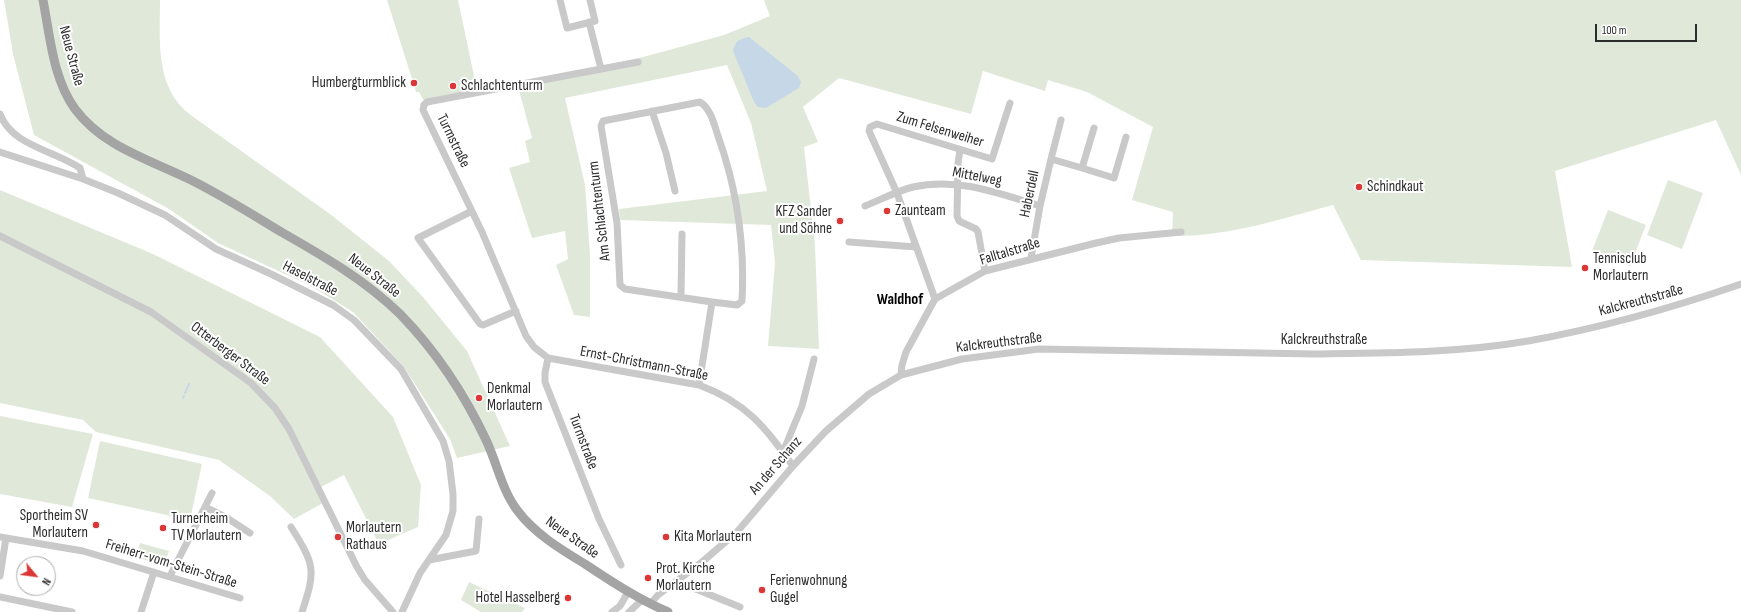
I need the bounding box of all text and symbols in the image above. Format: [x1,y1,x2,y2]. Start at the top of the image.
scale bar [1597,16,1699,42]
text: 100 m [1602,23,1627,38]
street label: Neue Straße [54,24,88,88]
place label: Humbergturmblick [312,74,406,92]
place label: Schlachtenturm [461,77,543,95]
marker: Humbergturmblick [409,78,419,88]
marker: Schlachtenturm [448,81,458,91]
street label: Zum Felsenweiher [894,108,986,152]
street label: Turmstraße [432,111,474,171]
street label: Am Schlachtenturm [585,160,615,262]
street label: Mittelweg [951,163,1003,191]
street label: Haberdell [1016,169,1044,219]
place label: Schindkaut [1367,178,1424,196]
marker: Schindkaut [1354,182,1364,192]
place label: Zaunteam [895,202,946,220]
place label: KFZ Sander und Söhne [776,203,832,238]
marker: Zaunteam [882,206,892,216]
marker: KFZ Sander und Söhne [835,216,845,226]
street label: Falltalstraße [978,234,1042,270]
street label: Neue Straße [344,250,404,302]
place label: Tennisclub Morlautern [1593,250,1648,285]
street label: Haselstraße [279,257,341,301]
marker: Tennisclub Morlautern [1580,263,1590,273]
street label: Kalckreuthstraße [1597,281,1685,321]
district label: Waldhof [877,290,923,310]
street label: Otterberger Straße [187,318,273,390]
street label: Kalckreuthstraße [955,329,1043,357]
street label: Kalckreuthstraße [1281,331,1367,349]
street label: Ernst-Christmann-Straße [579,343,709,385]
place label: Denkmal Morlautern [487,380,542,415]
marker: Denkmal Morlautern [474,393,484,403]
street label: Turmstraße [564,412,602,472]
street label: An der Schanz [746,433,806,499]
place label: Sportheim SV Morlautern [20,507,88,542]
place label: Turnerheim TV Morlautern [171,510,242,545]
street label: Neue Straße [542,513,602,563]
place label: Morlautern Rathaus [346,519,401,554]
marker: Sportheim SV Morlautern [91,520,101,530]
marker: Turnerheim TV Morlautern [158,523,168,533]
place label: Kita Morlautern [674,528,752,546]
marker: Morlautern Rathaus [333,532,343,542]
marker: Kita Morlautern [661,532,671,542]
street label: Freiherr-vom-Stein-Straße [103,535,239,593]
north arrow [16,556,56,596]
place label: Prot. Kirche Morlautern [656,560,715,595]
place label: Ferienwohnung Gugel [770,572,847,607]
marker: Prot. Kirche Morlautern [643,573,653,583]
text: N [39,576,53,587]
marker: Ferienwohnung Gugel [757,585,767,595]
place label: Hotel Hasselberg [476,589,560,607]
marker: Hotel Hasselberg [563,593,573,603]

